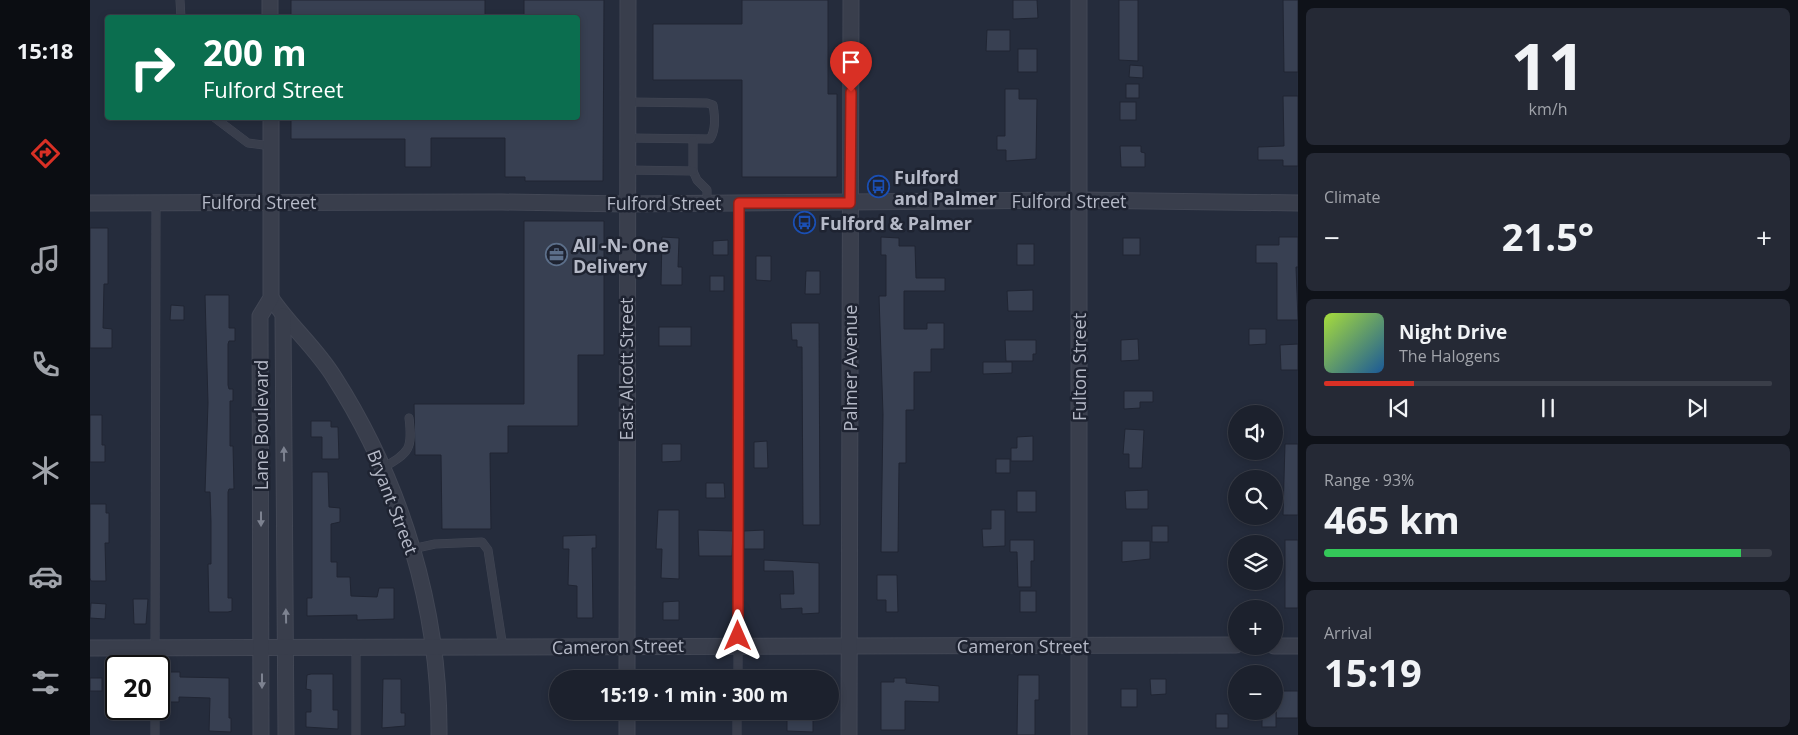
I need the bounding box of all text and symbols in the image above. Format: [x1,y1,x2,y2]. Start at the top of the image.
text: 11 [1511,21,1585,109]
text: 200 m [203,29,307,76]
text: 15:18 [17,35,73,65]
icon: right [120,35,185,100]
pin [830,41,872,92]
icon: arrive [837,48,865,76]
text: Fulford Street [203,74,344,104]
text: km/h [1529,98,1567,120]
icon: directions [28,136,63,171]
place label: Fulford and Palmer [894,165,997,210]
bus stop icon: Fulford and Palmer [866,175,890,199]
text: Climate [1324,186,1381,208]
street label: Fulford Street [1011,189,1127,213]
street label: Fulford Street [201,190,317,214]
street label: Fulford Street [606,191,722,215]
text: 21.5° [1502,210,1594,262]
bus stop icon: Fulford & Palmer [792,211,816,235]
place label: Fulford & Palmer [820,211,972,235]
text: − [1324,218,1340,256]
text: + [1756,218,1772,256]
place label: All -N- One Delivery [573,233,669,278]
icon: music [28,242,63,277]
office icon: All -N- One Delivery [545,243,569,267]
street label: East Alcott Street [614,298,638,440]
street label: Palmer Avenue [838,305,862,431]
street label: Fulton Street [1067,313,1091,421]
text: Night Drive [1399,319,1507,345]
text: The Halogens [1399,345,1500,367]
icon: phone [28,347,63,382]
street label: Lane Boulevard [249,360,273,490]
icon: previous [1385,394,1413,422]
icon: pause [1534,394,1562,422]
icon: next [1683,394,1711,422]
map controls [1228,405,1283,720]
button: sound [1228,405,1283,460]
one-way arrow [280,446,288,462]
street label: Bryant Street [362,446,424,558]
icon: climate [28,453,63,488]
text: Range · 93% [1324,469,1414,491]
button: search [1228,470,1283,525]
text: 465 km [1324,493,1460,545]
one-way arrow [257,511,265,527]
button: layers [1228,535,1283,590]
icon: car [28,559,63,594]
button: + [1228,600,1283,655]
one-way arrow [282,608,290,624]
position arrow [711,609,763,661]
text: Arrival [1324,622,1372,644]
street label: Cameron Street [552,633,684,659]
street label: Cameron Street [957,634,1089,658]
text: 15:19 [1324,646,1422,698]
speed limit sign: 20 [105,655,170,720]
icon: filters [28,665,63,700]
button: − [1228,665,1283,720]
one-way arrow [258,673,266,689]
text: 15:19 · 1 min · 300 m [600,682,788,708]

